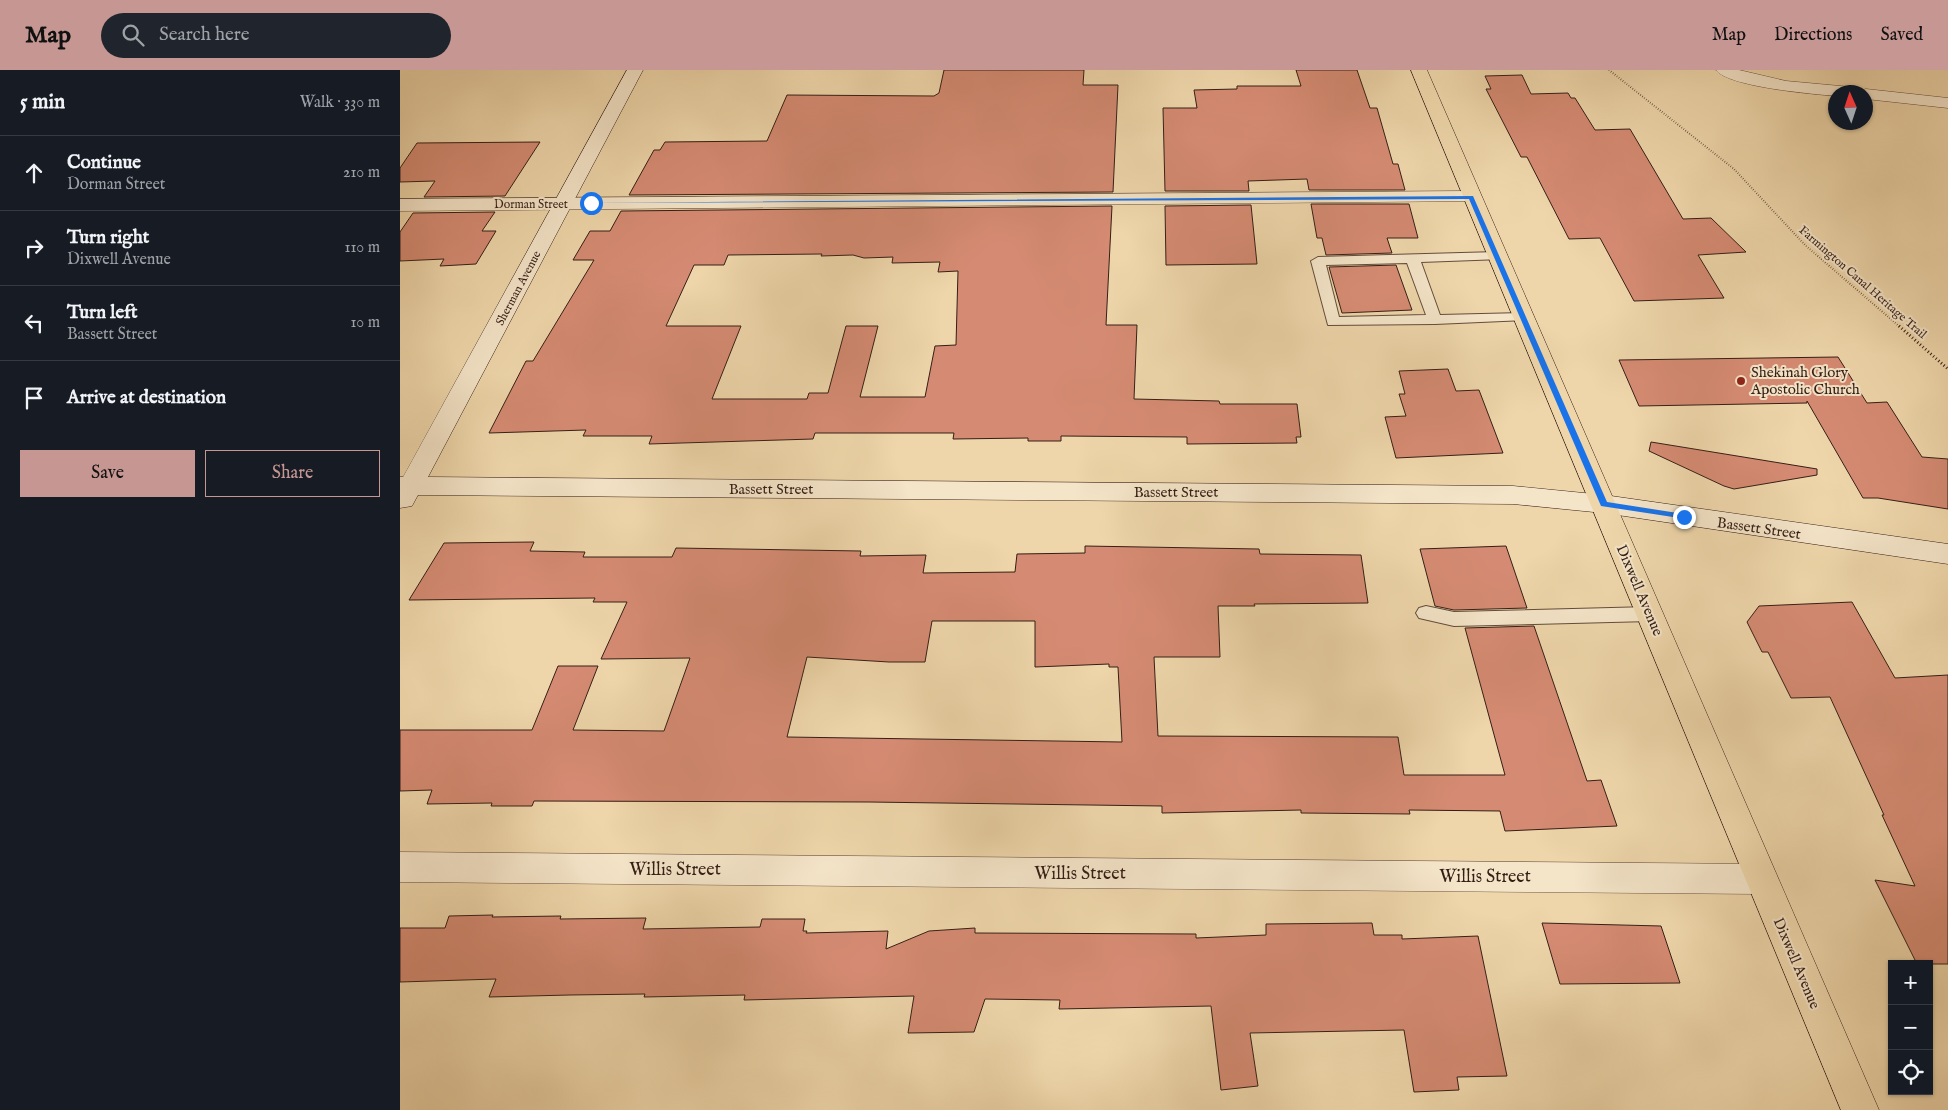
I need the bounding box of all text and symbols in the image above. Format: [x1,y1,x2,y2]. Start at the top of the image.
search box [101,13,451,58]
text: Map [25,20,71,51]
icon: search [119,21,147,49]
text: Search here [159,23,250,47]
text: Map [1712,24,1746,47]
text: Directions [1774,24,1852,47]
text: Saved [1880,24,1923,47]
north arrow [1828,85,1873,130]
text: 5 min [20,89,65,116]
text: Walk · 330 m [300,93,380,113]
text: Continue [67,151,141,175]
icon: ahead [20,159,48,187]
text: 210 m [343,163,380,183]
text: Dorman Street [67,175,165,195]
route start [580,192,603,215]
street label: Dorman Street [494,197,568,212]
street label: Farmington Canal Heritage Trail [1796,223,1930,342]
text: Turn right [67,226,149,250]
icon: right [20,234,48,262]
text: 110 m [344,238,380,258]
street label: Sherman Avenue [492,248,545,328]
text: Dixwell Avenue [67,250,171,270]
text: Turn left [67,301,138,325]
icon: left [20,309,48,337]
text: 10 m [350,313,380,333]
text: Bassett Street [67,325,157,345]
place label: Shekinah Glory Apostolic Church [1750,363,1860,399]
marker: Shekinah Glory Apostolic Church [1735,375,1747,387]
icon: arrive [20,384,48,412]
text: Arrive at destination [67,386,226,410]
button: Save [20,450,195,497]
button: Share [205,450,380,497]
street label: Bassett Street [729,480,813,499]
street label: Bassett Street [1134,483,1218,502]
route end [1673,506,1696,529]
street label: Bassett Street [1716,513,1802,544]
street label: Dixwell Avenue [1612,542,1667,639]
street label: Willis Street [629,859,721,882]
street label: Willis Street [1034,863,1126,886]
street label: Willis Street [1439,866,1531,889]
street label: Dixwell Avenue [1769,915,1824,1012]
map controls [1888,960,1933,1095]
button: + [1888,960,1933,1005]
button: − [1888,1005,1933,1050]
button: locate [1888,1050,1933,1095]

